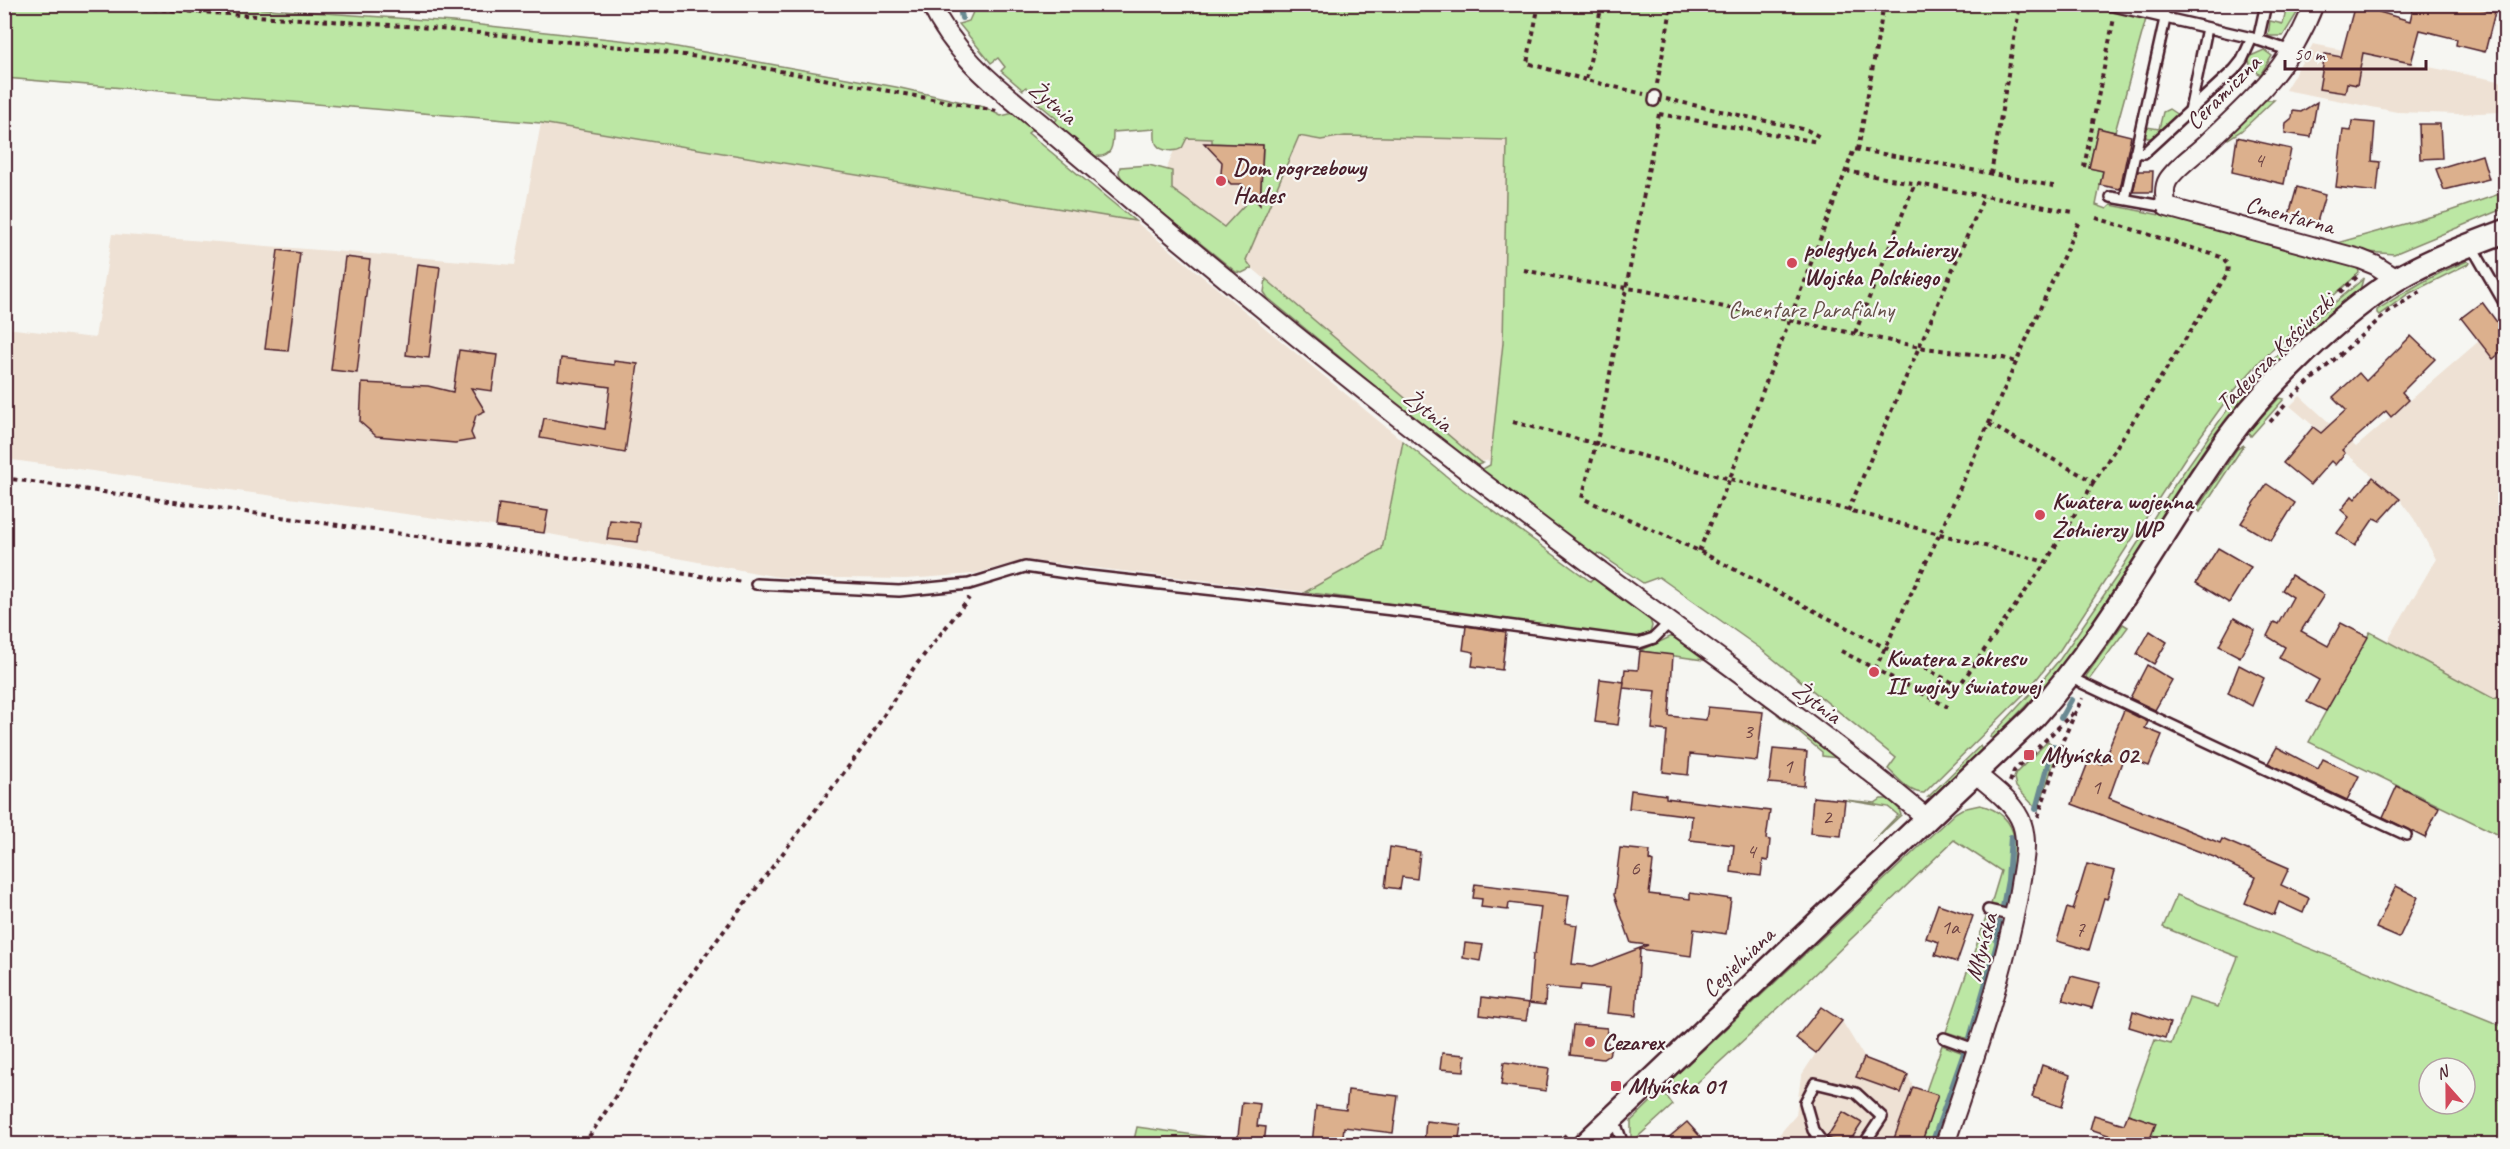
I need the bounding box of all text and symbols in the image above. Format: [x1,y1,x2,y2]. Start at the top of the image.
scale bar [2285,33,2426,71]
text: 50 m [2294,43,2327,65]
street label: Ceramiczna [2179,47,2268,136]
street label: Żytnia [1023,73,1084,132]
house number: 4 [2254,147,2266,173]
place label: Dom pogrzebowy Hades [1233,152,1368,210]
marker: Dom pogrzebowy Hades [1214,174,1228,188]
street label: Cmentarna [2243,189,2340,242]
place label: poległych Żołnierzy Wojska Polskiego [1804,234,1959,292]
marker: poległych Żołnierzy Wojska Polskiego [1785,256,1799,270]
street label: Tadeusza Kościuszki [2209,284,2343,418]
park label: Cmentarz Parafialny [1728,294,1896,324]
street label: Żytnia [1398,382,1459,439]
place label: Kwatera wojenna Żołnierzy WP [2052,486,2195,544]
marker: Kwatera wojenna Żołnierzy WP [2033,508,2047,522]
place label: Kwatera z okresu II wojny światowej [1886,643,2044,701]
marker: Kwatera z okresu II wojny światowej [1867,665,1881,679]
street label: Żytnia [1787,674,1849,731]
house number: 3 [1743,718,1754,744]
place label: Młyńska 02 [2041,740,2141,770]
marker: Młyńska 02 [2022,748,2036,762]
house number: 1 [1783,753,1794,779]
house number: 1 [2091,774,2102,800]
house number: 2 [1822,804,1833,830]
house number: 4 [1746,838,1758,864]
house number: 6 [1630,855,1640,881]
street label: Młyńska [1958,908,2005,984]
house number: 1a [1941,914,1961,940]
house number: 7 [2075,916,2086,942]
street label: Cegielniana [1695,919,1782,1004]
place label: Cezarex [1602,1027,1667,1057]
marker: Cezarex [1583,1035,1597,1049]
north arrow [2417,1056,2477,1116]
text: N [2434,1061,2453,1084]
place label: Młyńska 01 [1628,1071,1729,1101]
marker: Młyńska 01 [1609,1079,1623,1093]

